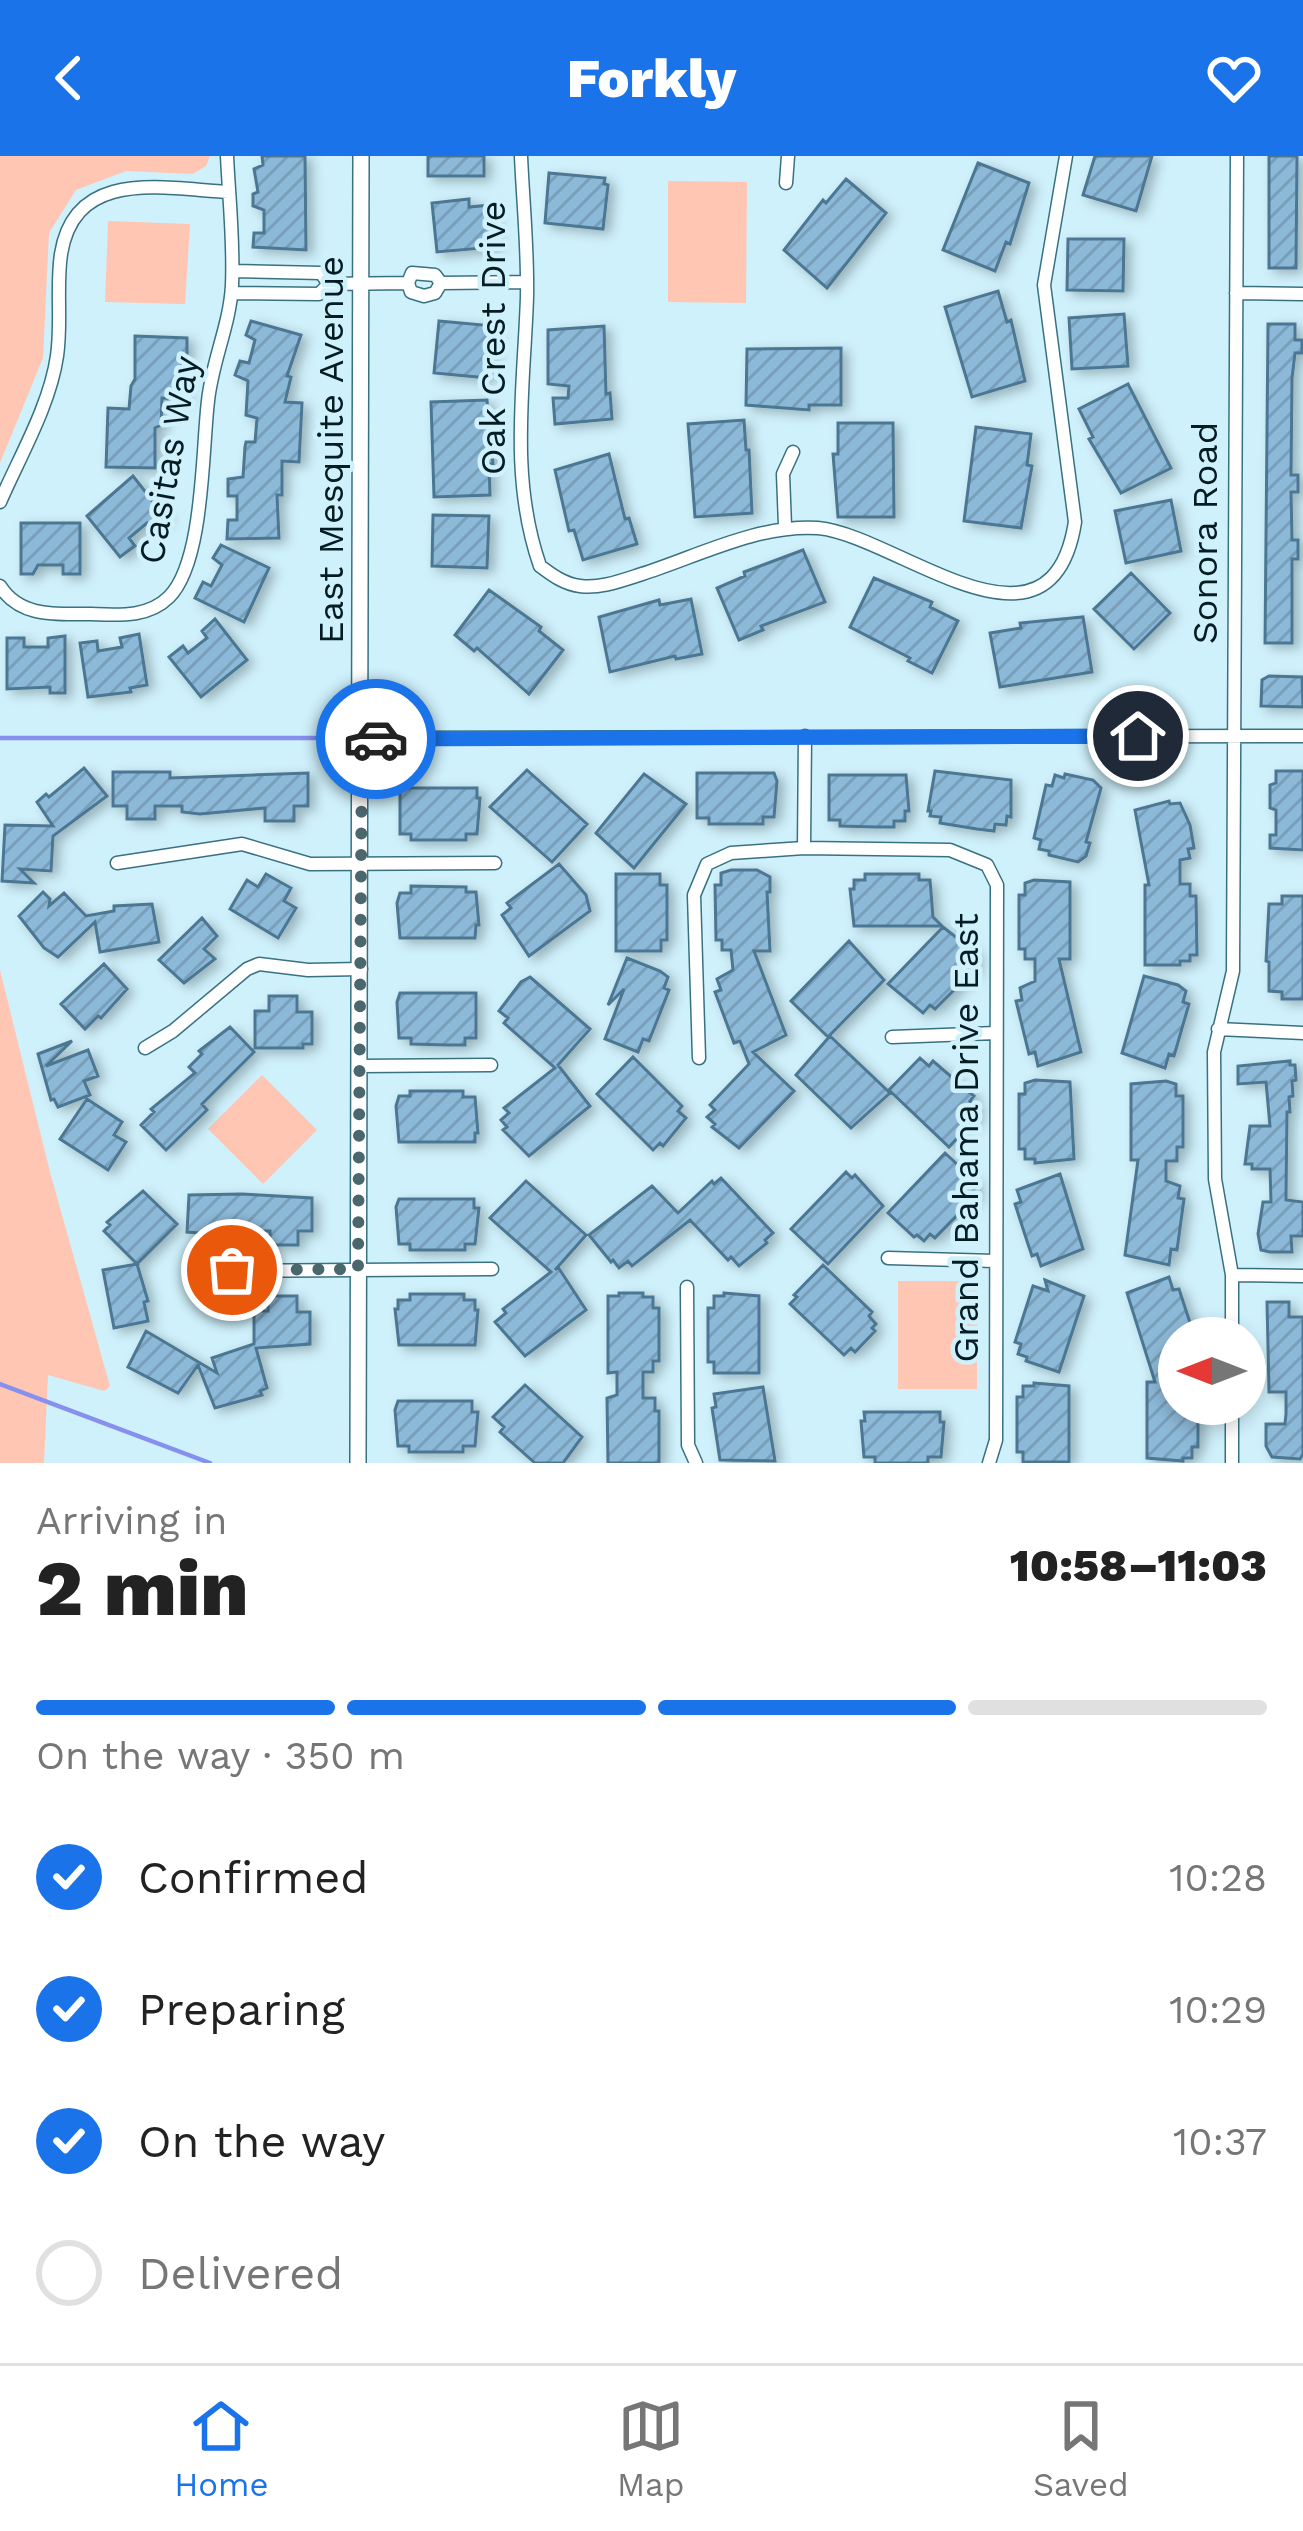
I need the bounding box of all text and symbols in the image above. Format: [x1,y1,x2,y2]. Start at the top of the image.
icon: back [36,45,102,111]
icon: heart [1201,45,1267,111]
text: Forkly [567,47,736,110]
street label: Oak Crest Drive [472,201,514,475]
street label: East Mesquite Avenue [310,256,352,644]
street label: Casitas Way [130,352,208,567]
street label: Sonora Road [1184,422,1226,644]
courier [316,679,436,799]
pin [1087,685,1189,787]
icon: home [1105,703,1171,769]
icon: car [343,706,409,772]
street label: Grand Bahama Drive East [945,913,987,1363]
pin [181,1219,283,1321]
icon: bag [199,1237,265,1303]
north arrow [1158,1317,1266,1425]
map controls [1158,1317,1266,1425]
text: Arriving in [36,1498,227,1543]
text: 10:58–11:03 [1010,1539,1267,1592]
text: 2 min [36,1542,249,1634]
text: On the way · 350 m [36,1733,405,1778]
icon: check [36,1844,102,1910]
text: Confirmed [138,1851,369,1904]
text: 10:28 [1169,1855,1267,1900]
icon: check [36,1976,102,2042]
text: Preparing [138,1983,345,2036]
text: 10:29 [1169,1987,1267,2032]
icon: check [36,2108,102,2174]
text: On the way [138,2115,385,2168]
text: 10:37 [1173,2119,1267,2164]
text: Delivered [138,2247,343,2300]
tab: Home [174,2393,269,2504]
tab: Map [617,2393,684,2504]
tab: Saved [1033,2393,1129,2504]

